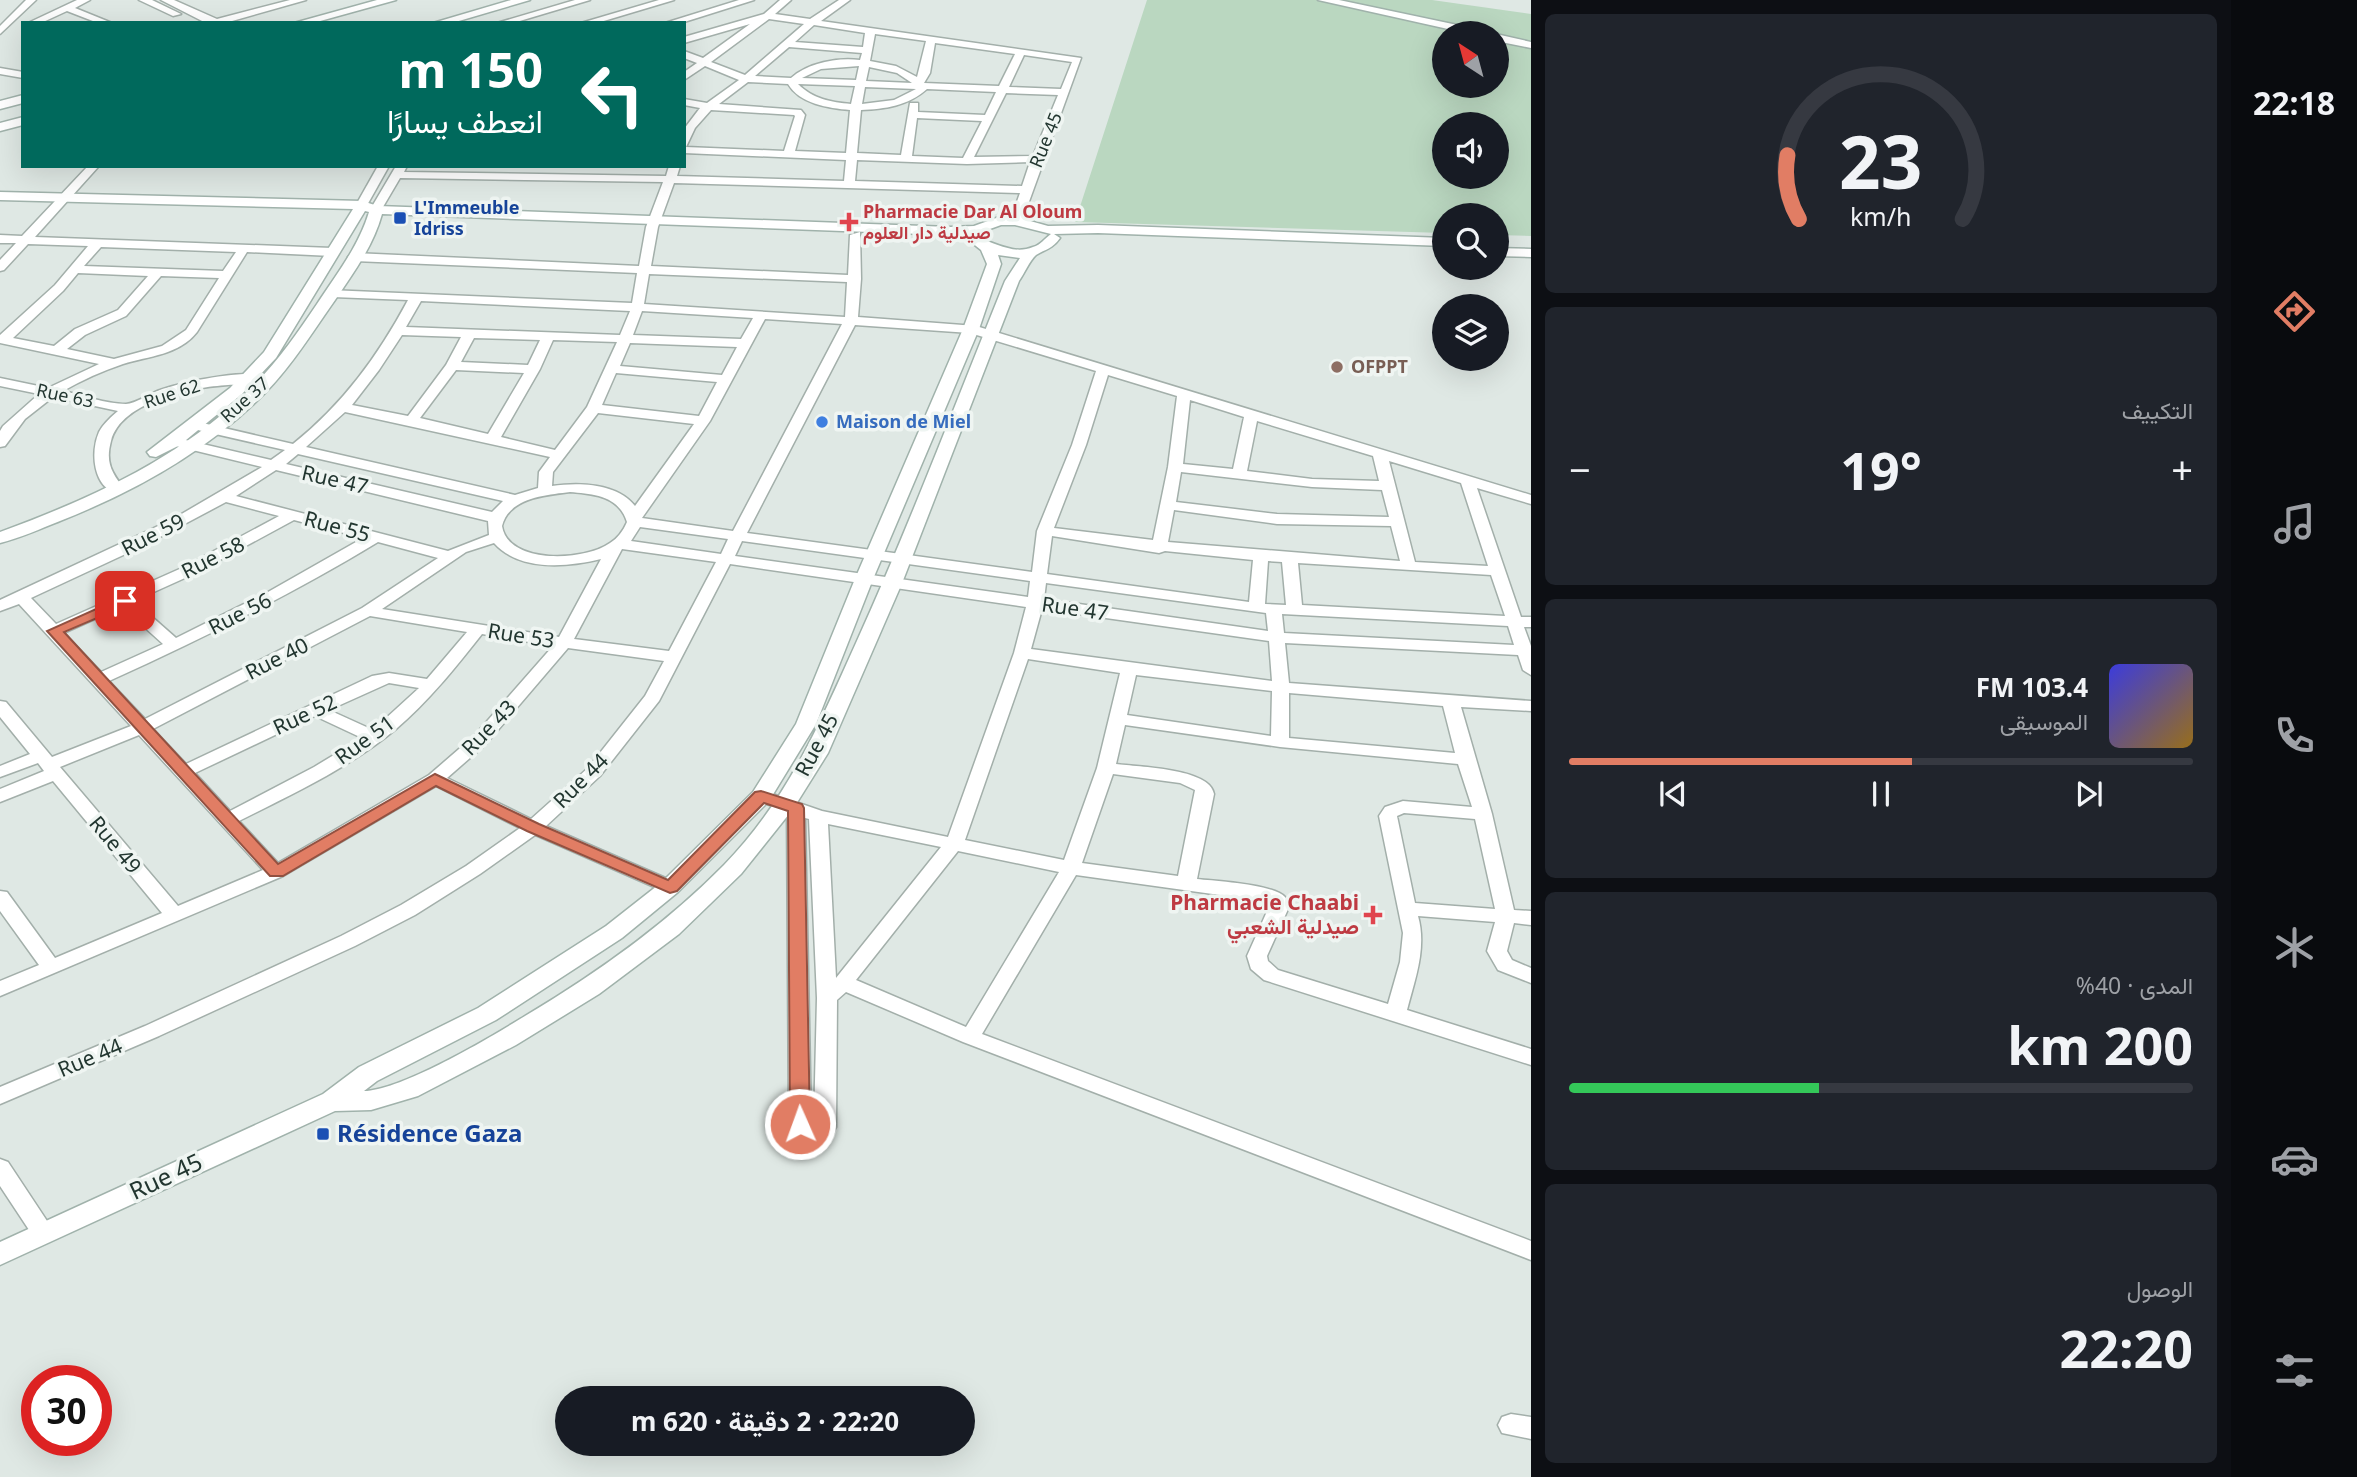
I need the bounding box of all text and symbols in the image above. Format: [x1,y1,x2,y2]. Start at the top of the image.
north arrow [1432,21,1508,98]
map controls [1432,21,1509,371]
text: 150 m [398,36,543,102]
icon: left [567,49,658,140]
text: 22:18 [2253,81,2335,124]
text: انعطف يسارًا [387,99,543,142]
street label: Rue 45 [1023,108,1067,171]
button: sound [1432,112,1509,189]
text: 23 [1839,112,1923,211]
place label: L'Immeuble Idriss [414,195,519,240]
place label: Pharmacie Dar Al Oloum صيدلية دار العلوم [863,199,1082,245]
text: km/h [1850,199,1912,233]
button: search [1432,203,1509,280]
marker: L'Immeuble Idriss [392,210,408,226]
marker: Pharmacie Dar Al Oloum صيدلية دار العلوم [841,214,857,230]
icon: directions [2270,287,2319,336]
button: layers [1432,294,1509,371]
place label: OFPPT [1351,354,1408,378]
marker: OFPPT [1329,359,1345,375]
street label: Rue 37 [215,371,274,427]
street label: Rue 62 [141,373,203,413]
street label: Rue 63 [34,377,96,413]
text: التكييف [2122,394,2193,426]
place label: Maison de Miel [836,409,971,433]
marker: Maison de Miel [814,414,830,430]
text: 19° [1840,434,1922,505]
text: − [1569,443,1591,495]
text: + [2171,443,2193,495]
street label: Rue 47 [299,458,371,500]
icon: music [2270,499,2319,548]
street label: Rue 55 [301,504,373,548]
street label: Rue 59 [116,506,189,562]
street label: Rue 58 [176,529,249,585]
pin [95,571,155,631]
icon: arrive [106,582,144,620]
street label: Rue 56 [203,585,276,641]
street label: Rue 47 [1040,589,1110,627]
street label: Rue 53 [486,616,557,654]
street label: Rue 40 [240,630,313,686]
text: 103.4 FM [1976,669,2088,705]
street label: Rue 52 [268,687,341,741]
street label: Rue 43 [455,693,522,761]
text: الموسيقى [2000,705,2088,737]
street label: Rue 51 [329,708,400,770]
street label: Rue 45 [788,708,844,781]
icon: phone [2270,711,2319,760]
street label: Rue 44 [547,747,614,814]
icon: previous [1654,775,1692,813]
icon: pause [1862,775,1900,813]
icon: next [2070,775,2108,813]
street label: Rue 49 [83,810,148,879]
place label: Pharmacie Chaabi صيدلية الشعبي [1170,888,1359,944]
marker: Pharmacie Chaabi صيدلية الشعبي [1365,907,1381,923]
icon: climate [2270,923,2319,972]
text: المدى · 40% [2076,969,2193,1001]
text: 200 km [2007,1009,2193,1080]
street label: Rue 44 [53,1031,126,1083]
position arrow [763,1087,837,1161]
place label: Résidence Gaza [337,1116,522,1149]
marker: Résidence Gaza [315,1126,331,1142]
icon: car [2270,1135,2319,1184]
street label: Rue 45 [124,1144,207,1207]
text: الوصول [2127,1272,2193,1304]
text: 22:20 [2059,1312,2193,1383]
icon: filters [2270,1346,2319,1395]
speed limit sign: 30 [21,1365,112,1456]
text: 22:20 · 2 دقيقة · 620 m [631,1403,899,1439]

